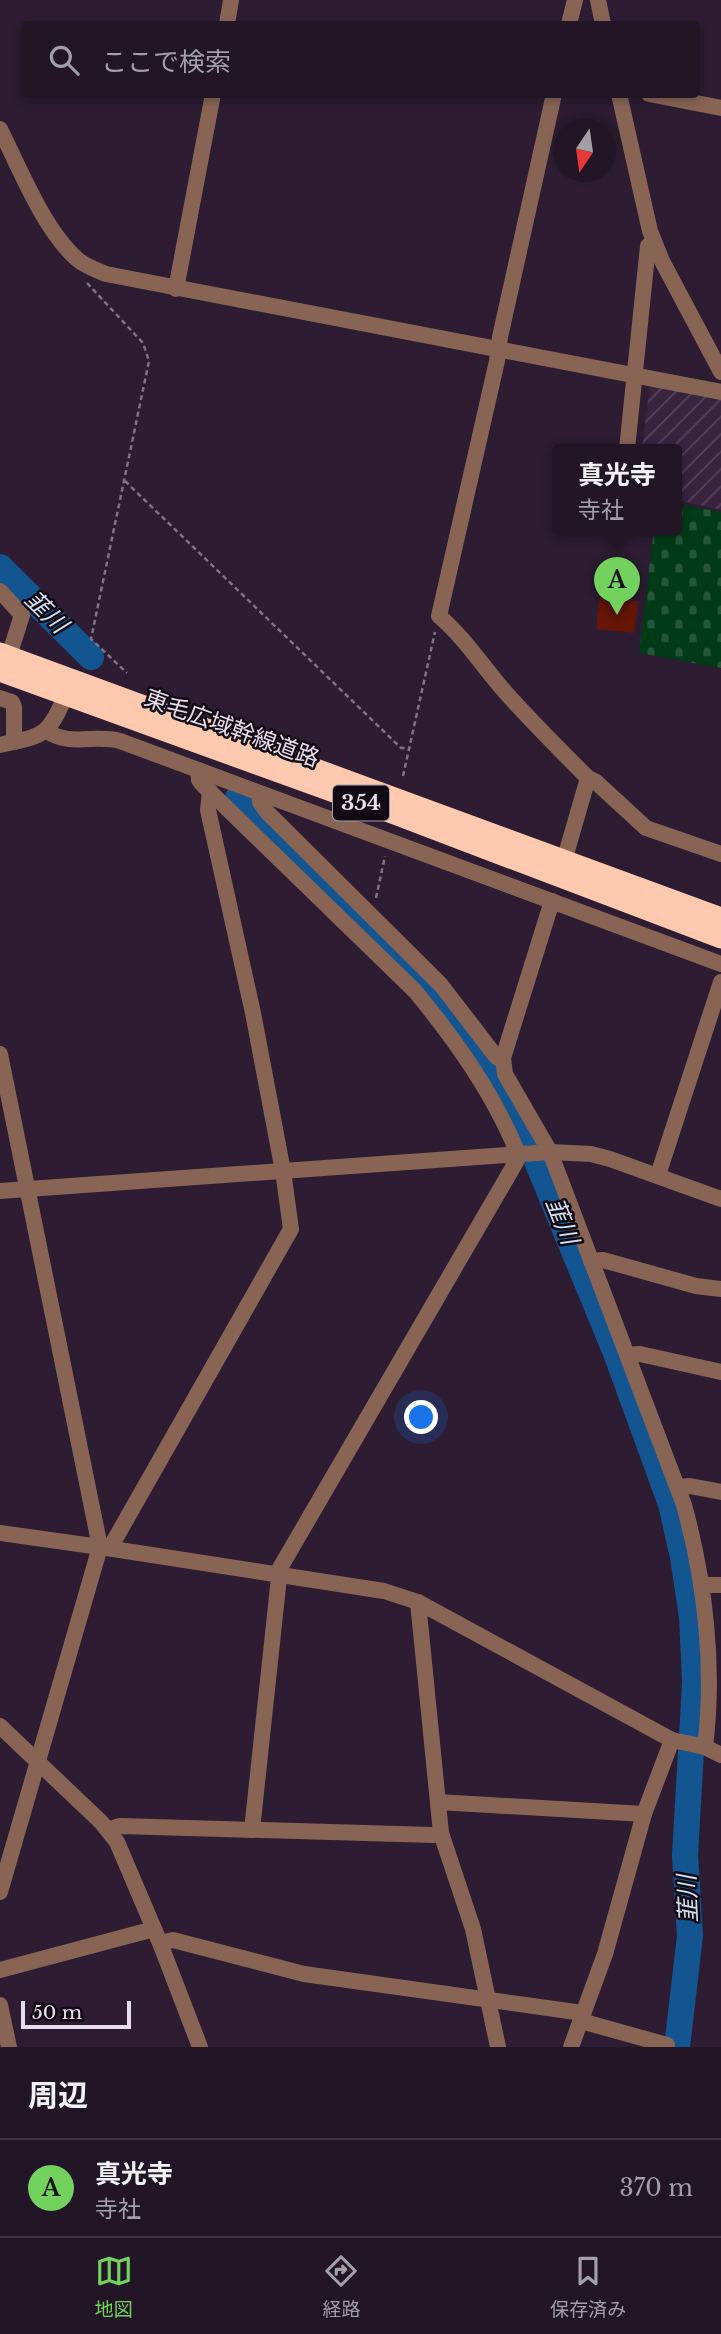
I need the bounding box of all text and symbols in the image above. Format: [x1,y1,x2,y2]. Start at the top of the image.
search box [21,21,700,98]
icon: search [45,41,83,79]
text: ここで検索 [101,46,231,78]
north arrow [553,119,616,182]
popup [552,444,682,535]
text: 真光寺 [578,459,656,491]
text: 寺社 [578,496,624,524]
pin: A [594,557,640,615]
water label: 韮川 [19,585,76,641]
street label: 東毛広域幹線道路 [141,683,323,773]
road number: 354 [333,786,389,820]
water label: 韮川 [540,1193,586,1251]
your location [404,1400,438,1434]
water label: 韮川 [672,1871,703,1924]
scale bar [21,1998,131,2030]
text: 50 m [32,2001,82,2024]
text: 周辺 [28,2077,88,2114]
text: 真光寺 [95,2158,173,2190]
text: A [42,2174,60,2202]
text: 370 m [620,2174,693,2202]
text: 寺社 [95,2195,141,2223]
tab: 地図 [95,2252,133,2321]
tab: 経路 [322,2252,360,2321]
tab: 保存済み [550,2252,626,2321]

